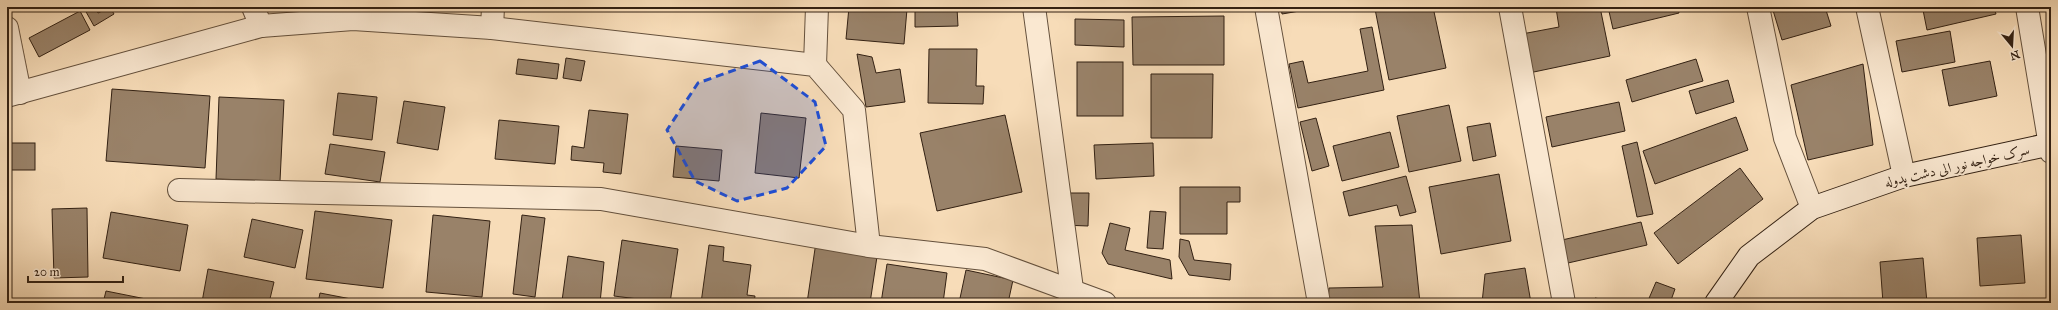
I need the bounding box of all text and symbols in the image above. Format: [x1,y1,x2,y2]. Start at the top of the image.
north arrow [1992,26,2032,66]
text: N [2008,47,2021,63]
street label: سرک خواجه نور الی دشت پدوله [1883,141,2032,192]
scale bar [28,258,123,284]
text: 20 m [34,265,60,279]

